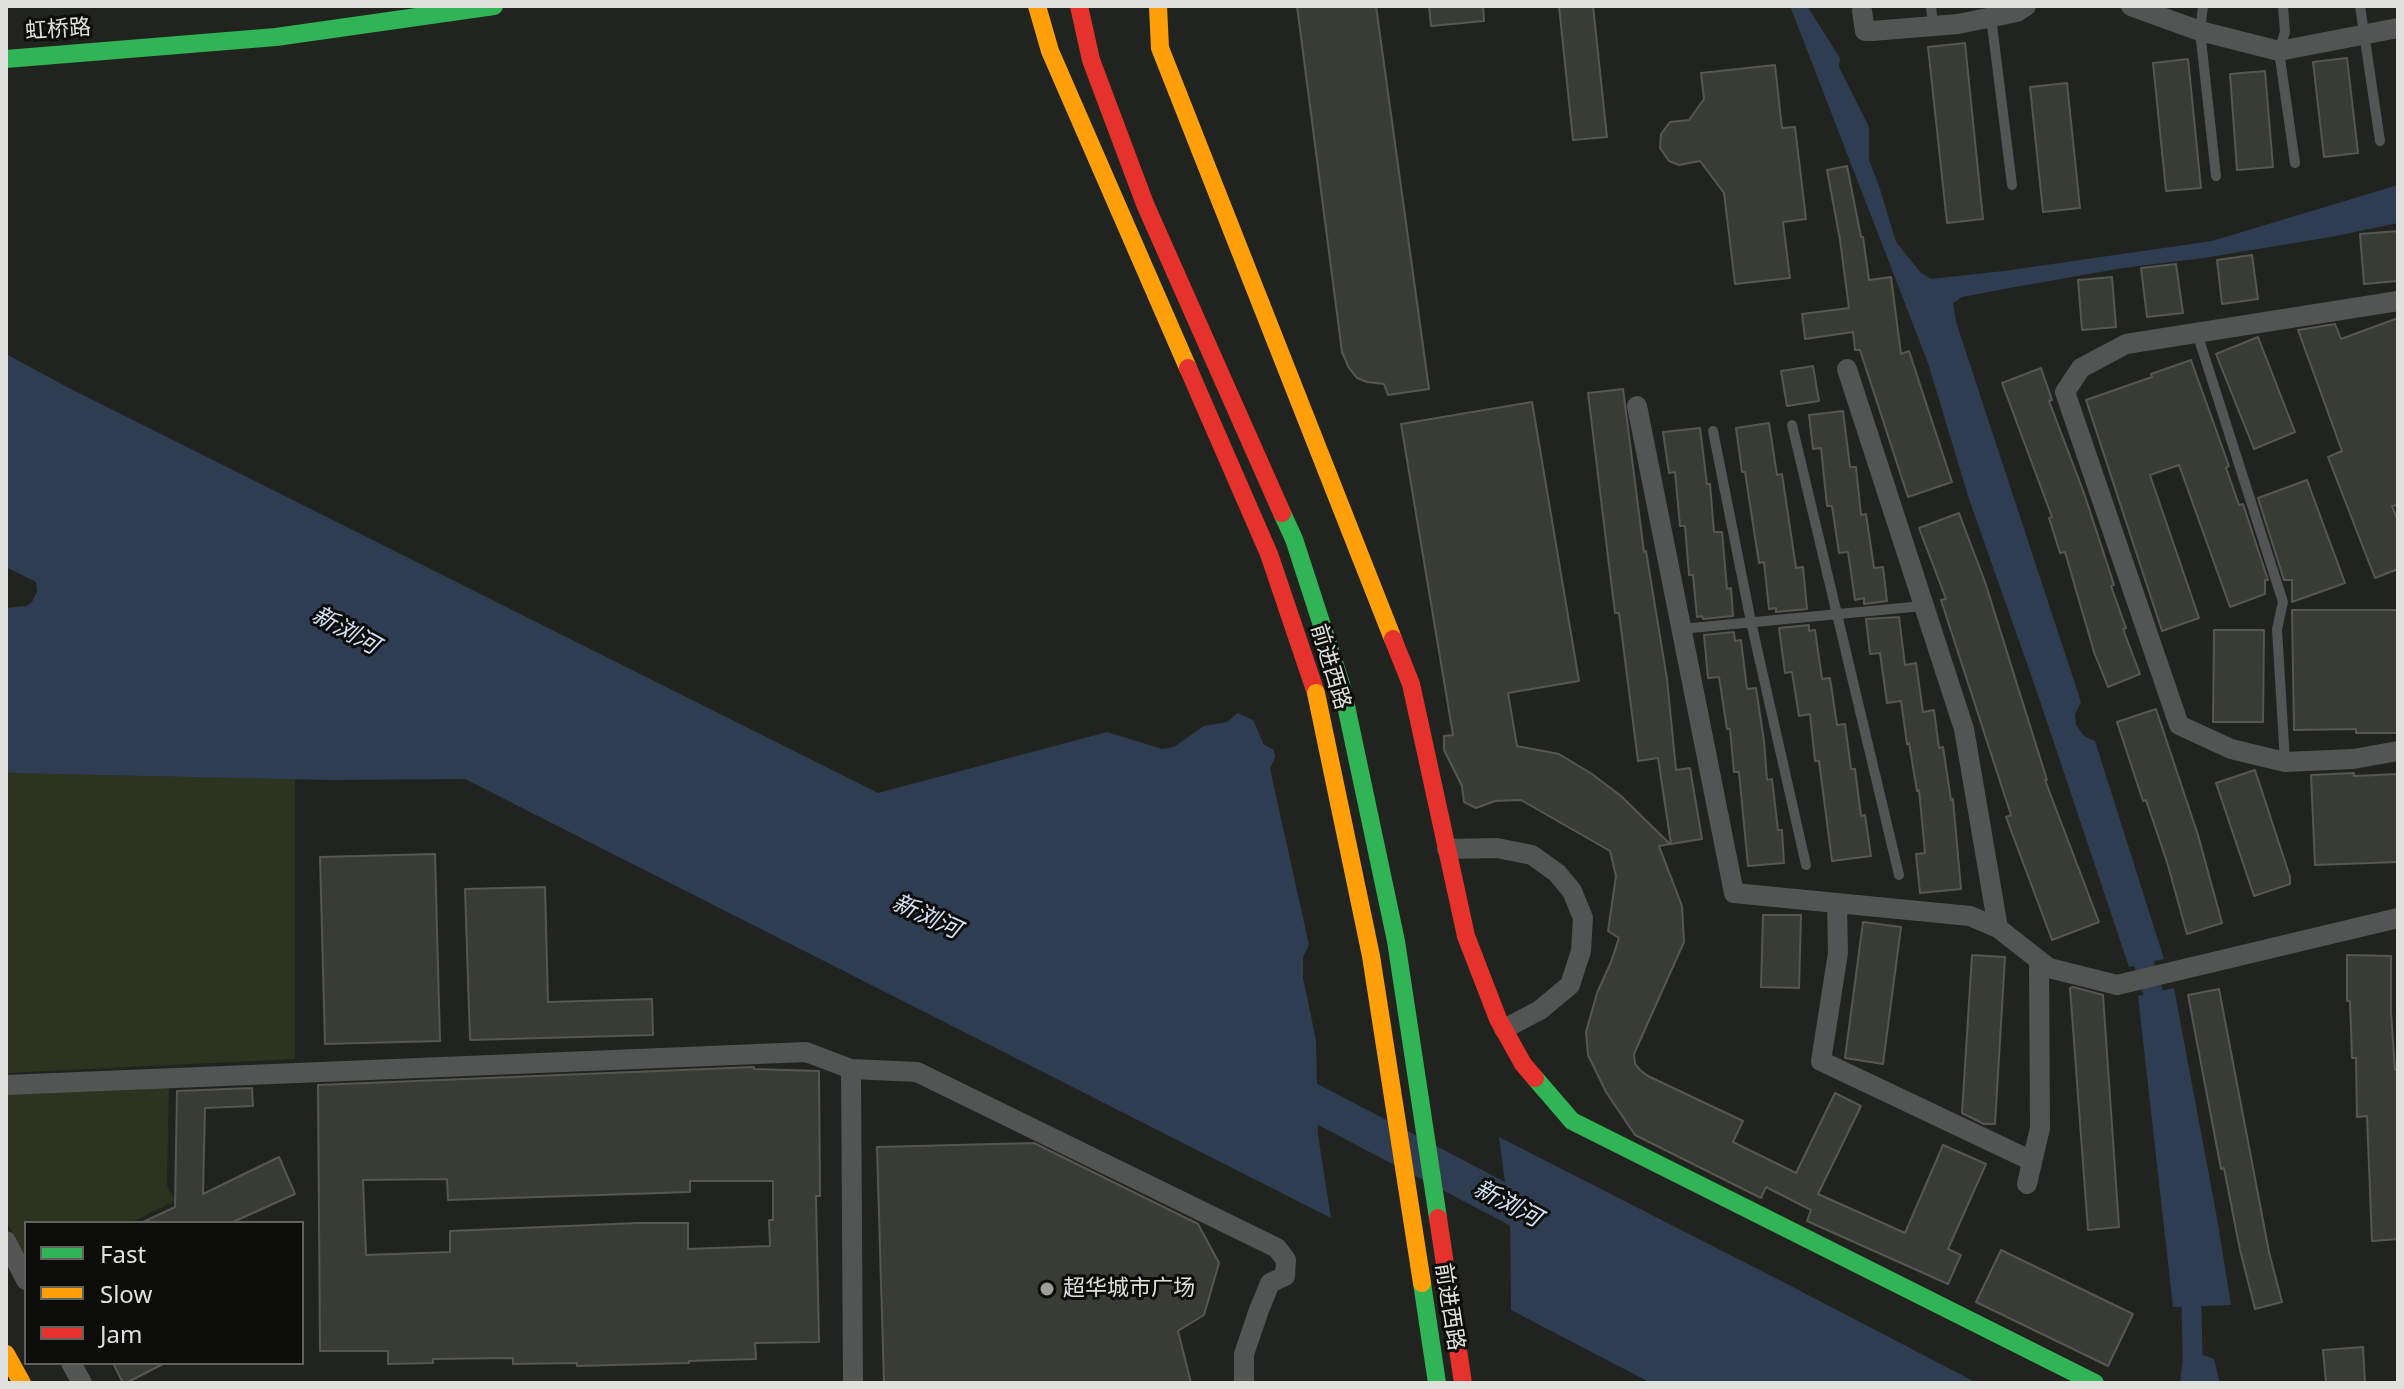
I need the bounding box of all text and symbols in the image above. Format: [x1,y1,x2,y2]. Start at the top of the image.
street label: 虹桥路 [24,15,92,45]
water label: 新浏河 [307,601,383,661]
street label: 前进西路 [1305,621,1355,713]
water label: 新浏河 [887,889,965,945]
water label: 新浏河 [1468,1174,1546,1234]
legend [24,1221,304,1365]
text: Fast [100,1237,146,1270]
street label: 前进西路 [1429,1261,1469,1353]
place label: 超华城市广场 [1063,1276,1195,1302]
text: Slow [100,1277,152,1310]
marker: 超华城市广场 [1038,1280,1056,1298]
text: Jam [100,1317,142,1350]

